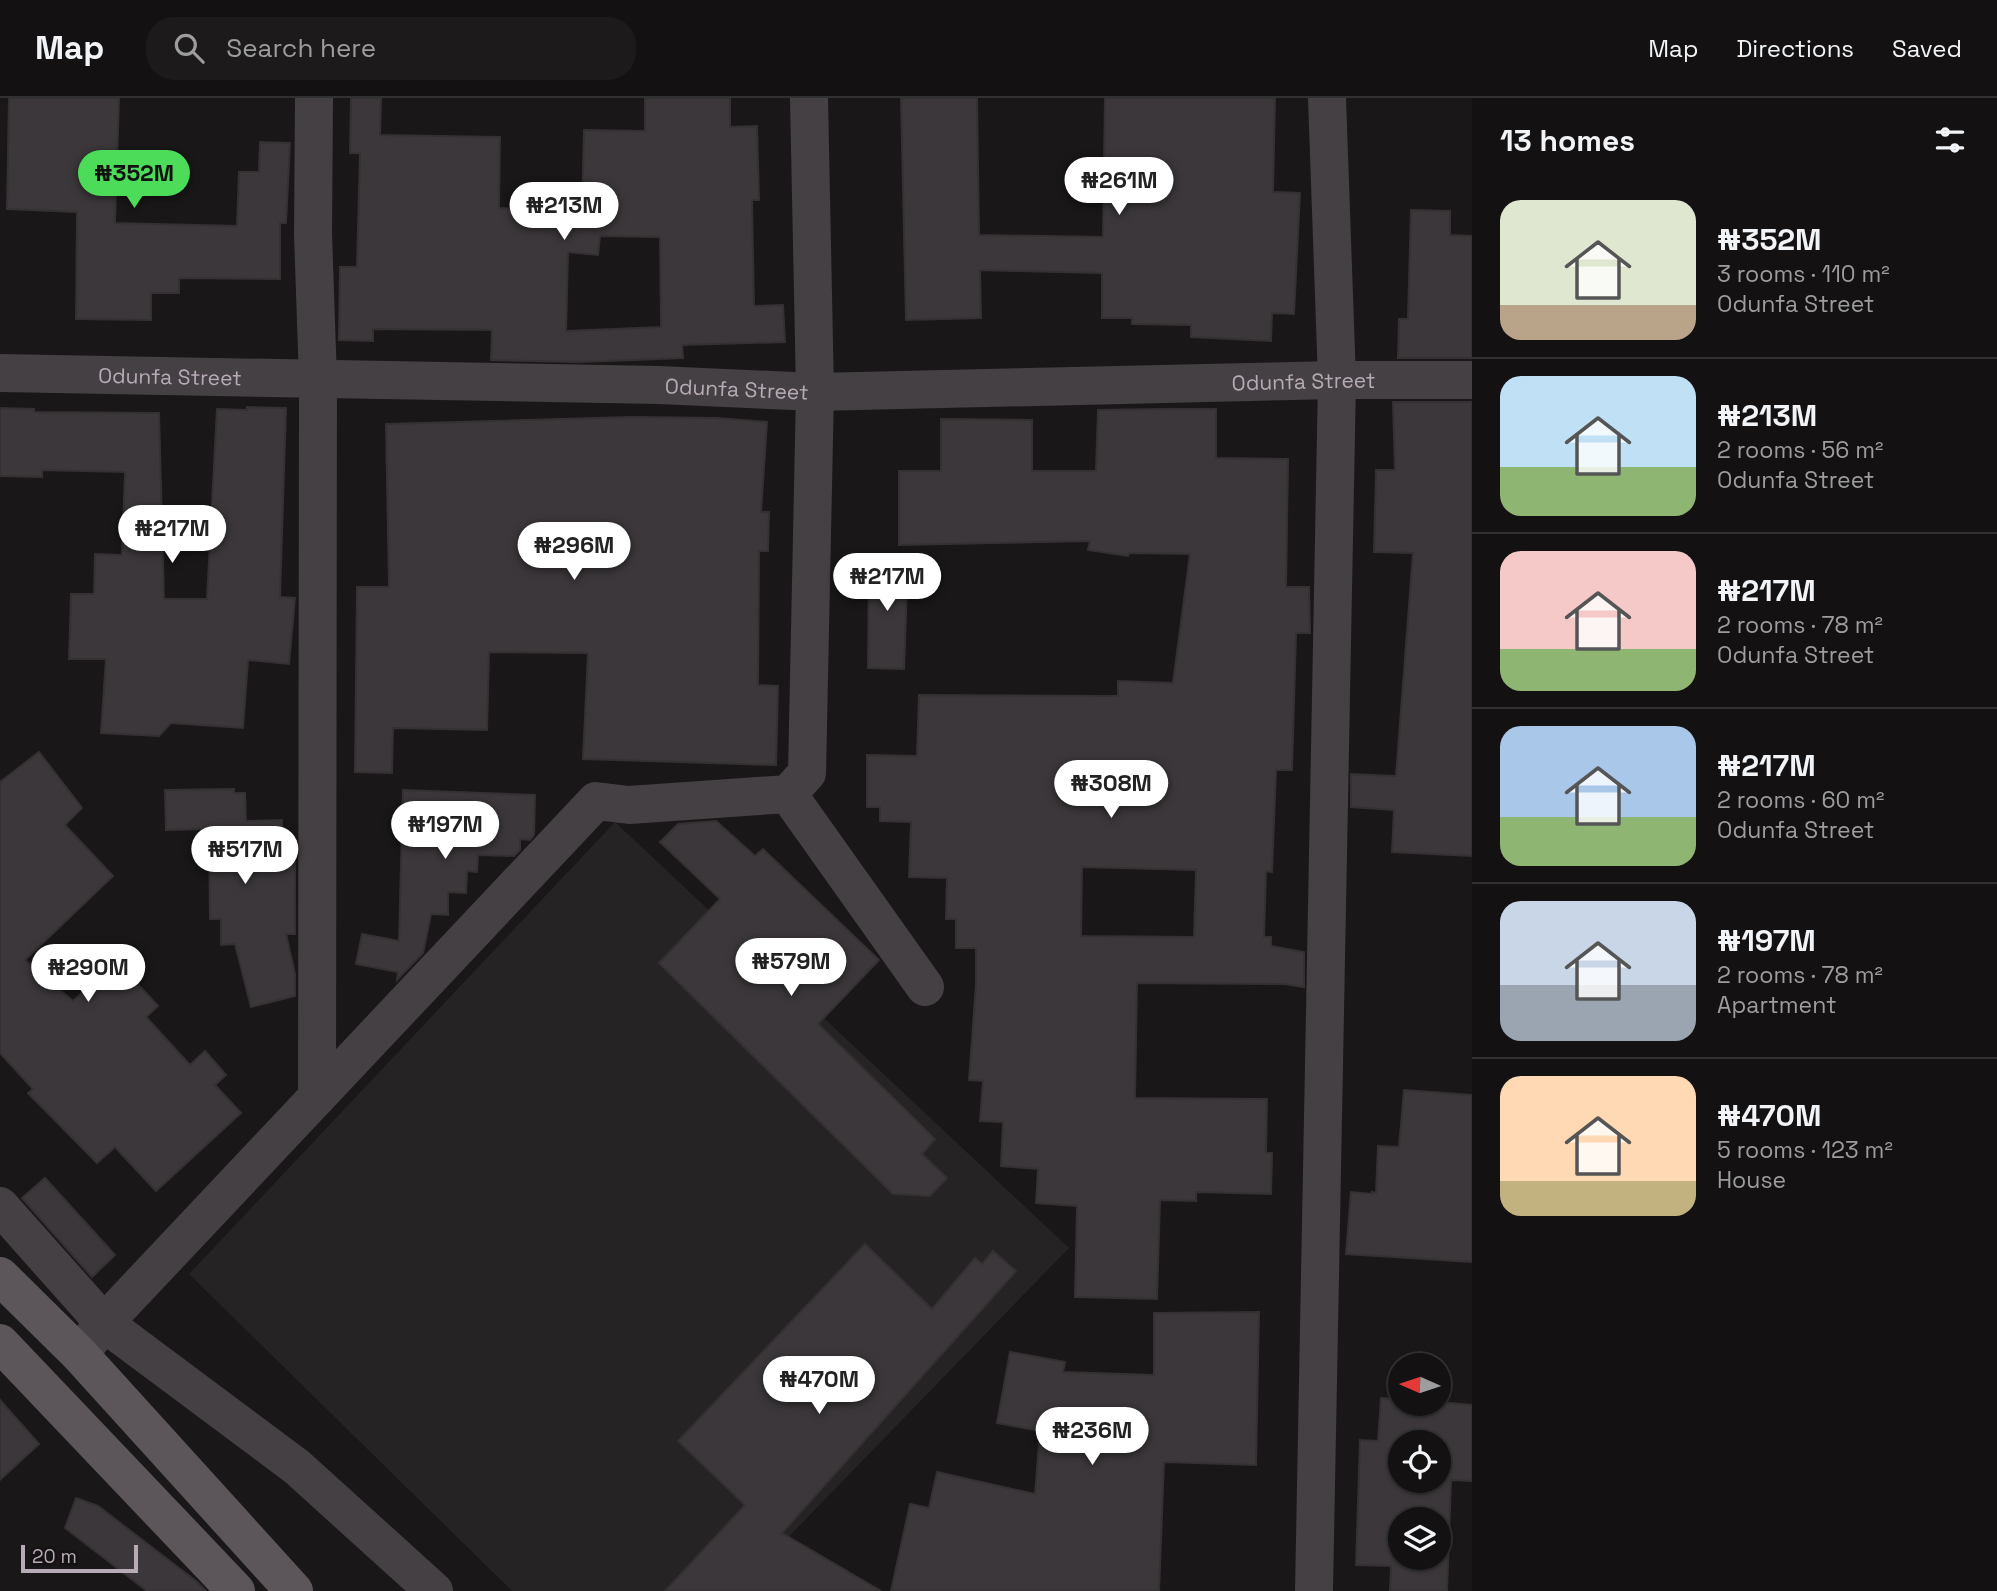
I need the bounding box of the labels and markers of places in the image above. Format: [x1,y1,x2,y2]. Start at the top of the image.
pin: ₦352M [85,150,183,210]
pin: ₦261M [1070,158,1168,217]
pin: ₦213M [515,183,613,242]
pin: ₦217M [123,505,221,565]
pin: ₦296M [525,522,623,582]
pin: ₦217M [838,554,936,613]
pin: ₦308M [1062,760,1160,820]
pin: ₦197M [396,802,494,861]
pin: ₦517M [196,826,294,886]
pin: ₦579M [742,939,840,998]
pin: ₦290M [39,944,137,1004]
pin: ₦470M [770,1356,868,1416]
pin: ₦236M [1043,1408,1141,1467]

